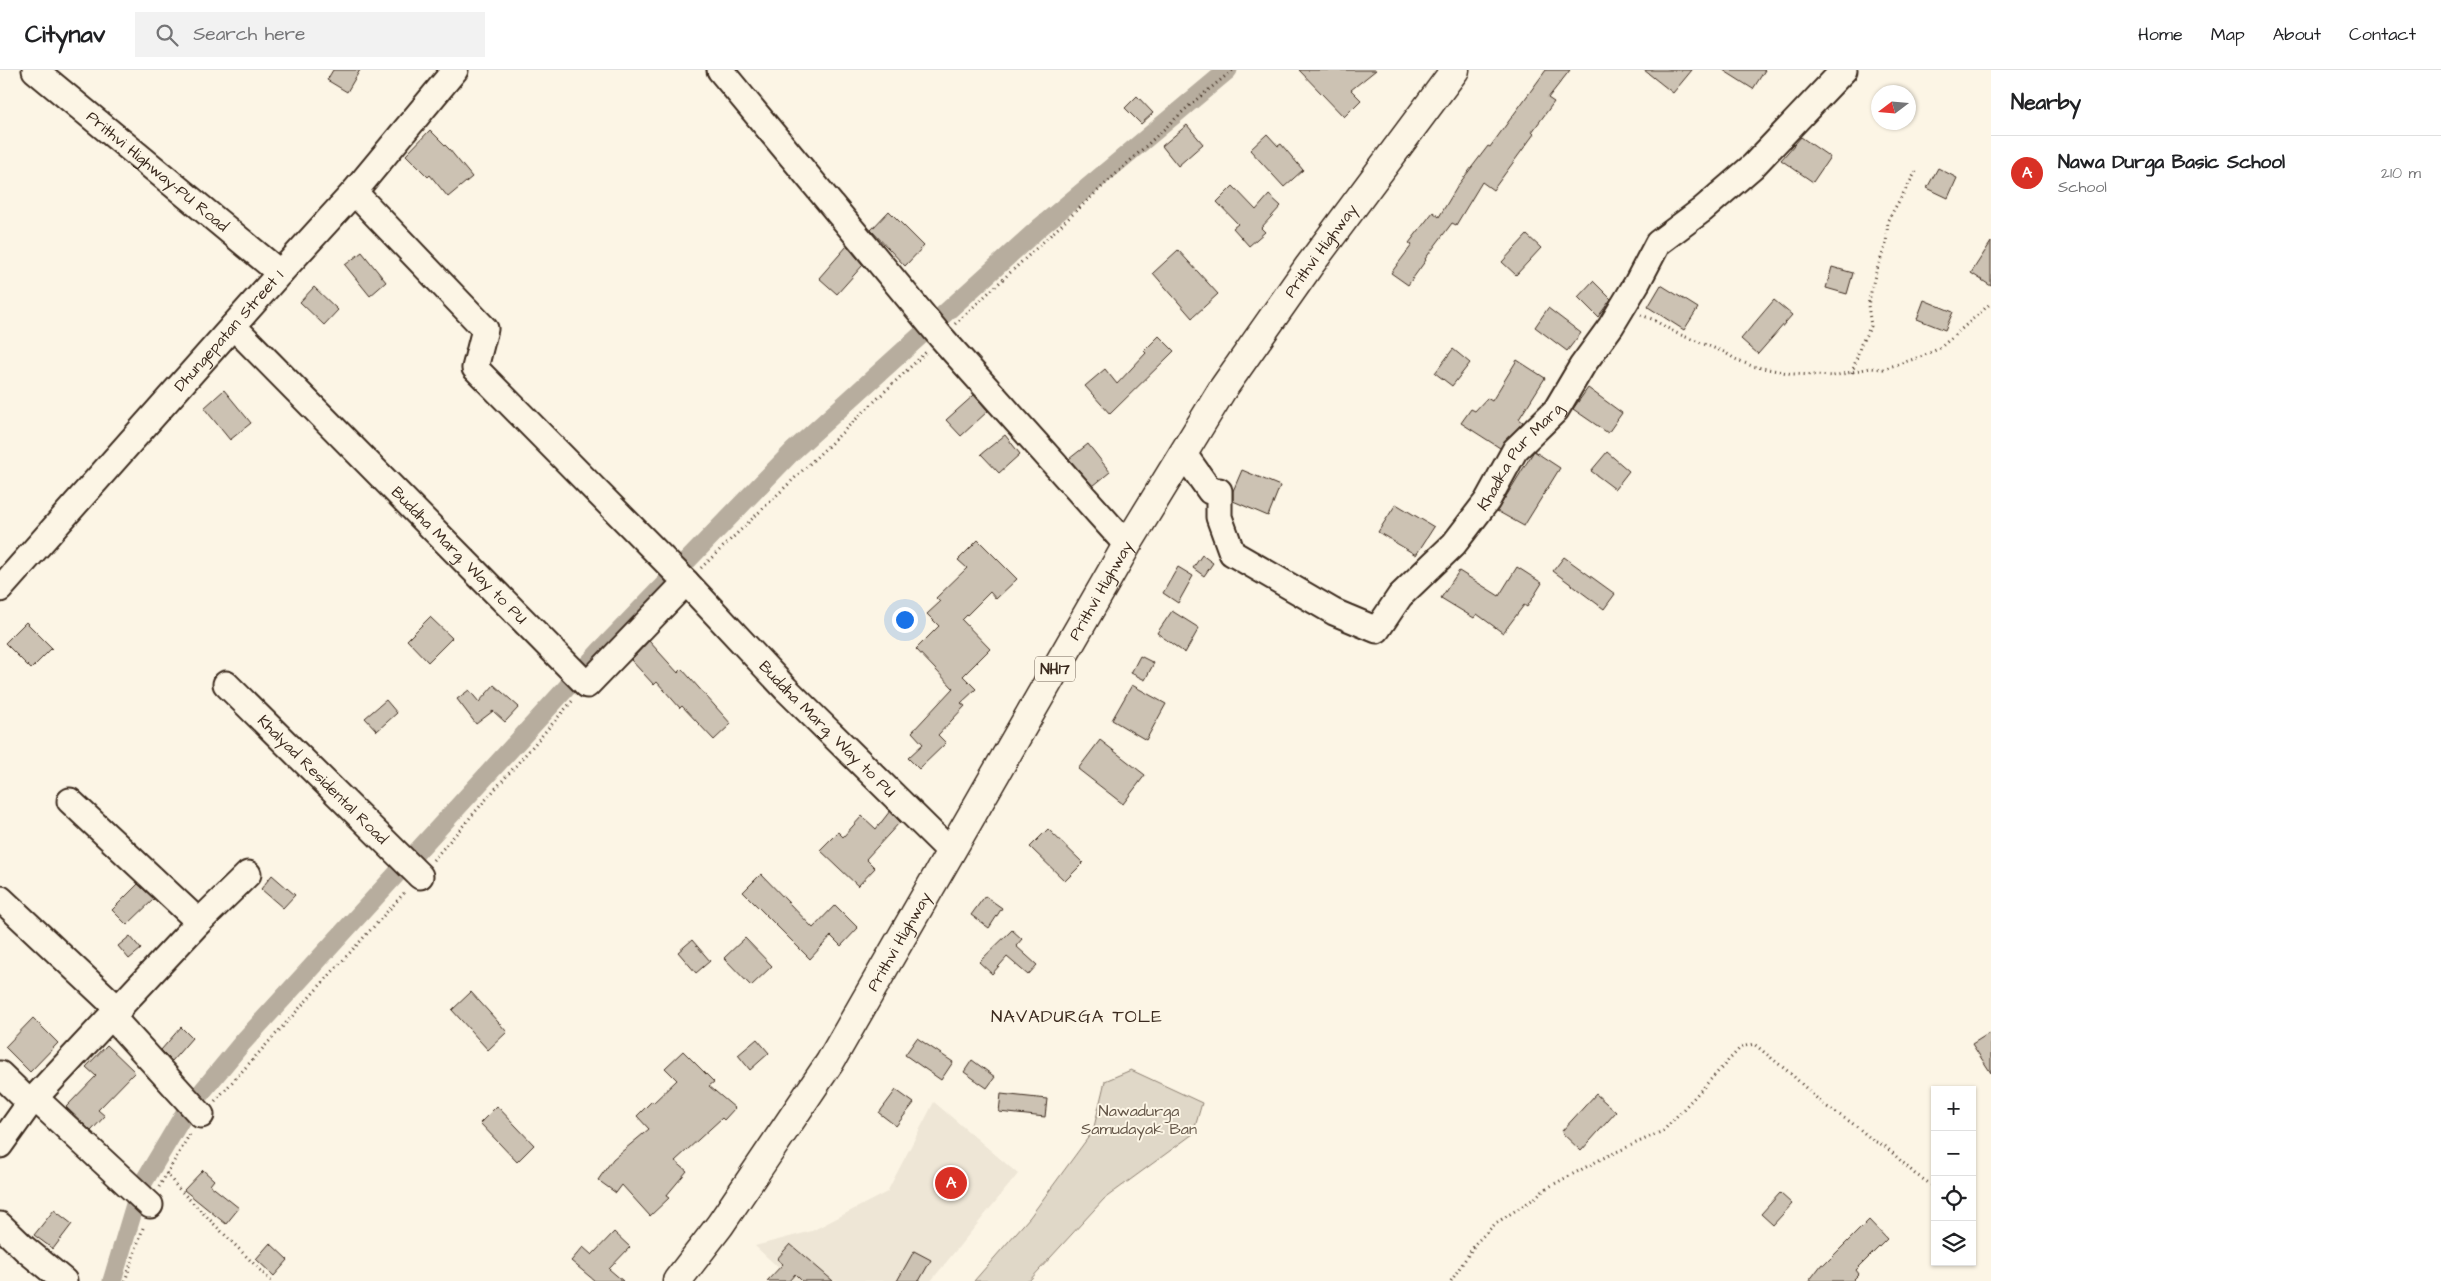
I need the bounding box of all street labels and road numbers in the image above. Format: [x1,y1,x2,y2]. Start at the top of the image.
street label: Prithvi Highway-PU Road [82,106,233,237]
street label: Prithvi Highway [1279,199,1363,302]
street label: Dhungepatan Street 1 [169,265,288,396]
street label: Khadka Pur Marg [1472,400,1569,515]
street label: Buddha Marg, Way to PU [386,482,532,629]
street label: Prithvi Highway [1064,537,1139,644]
street label: Buddha Marg, Way to PU [754,656,901,802]
road number: NH17 [1035,656,1075,682]
street label: Khalyad Residental Road [253,710,393,849]
street label: Prithvi Highway [862,888,937,995]

